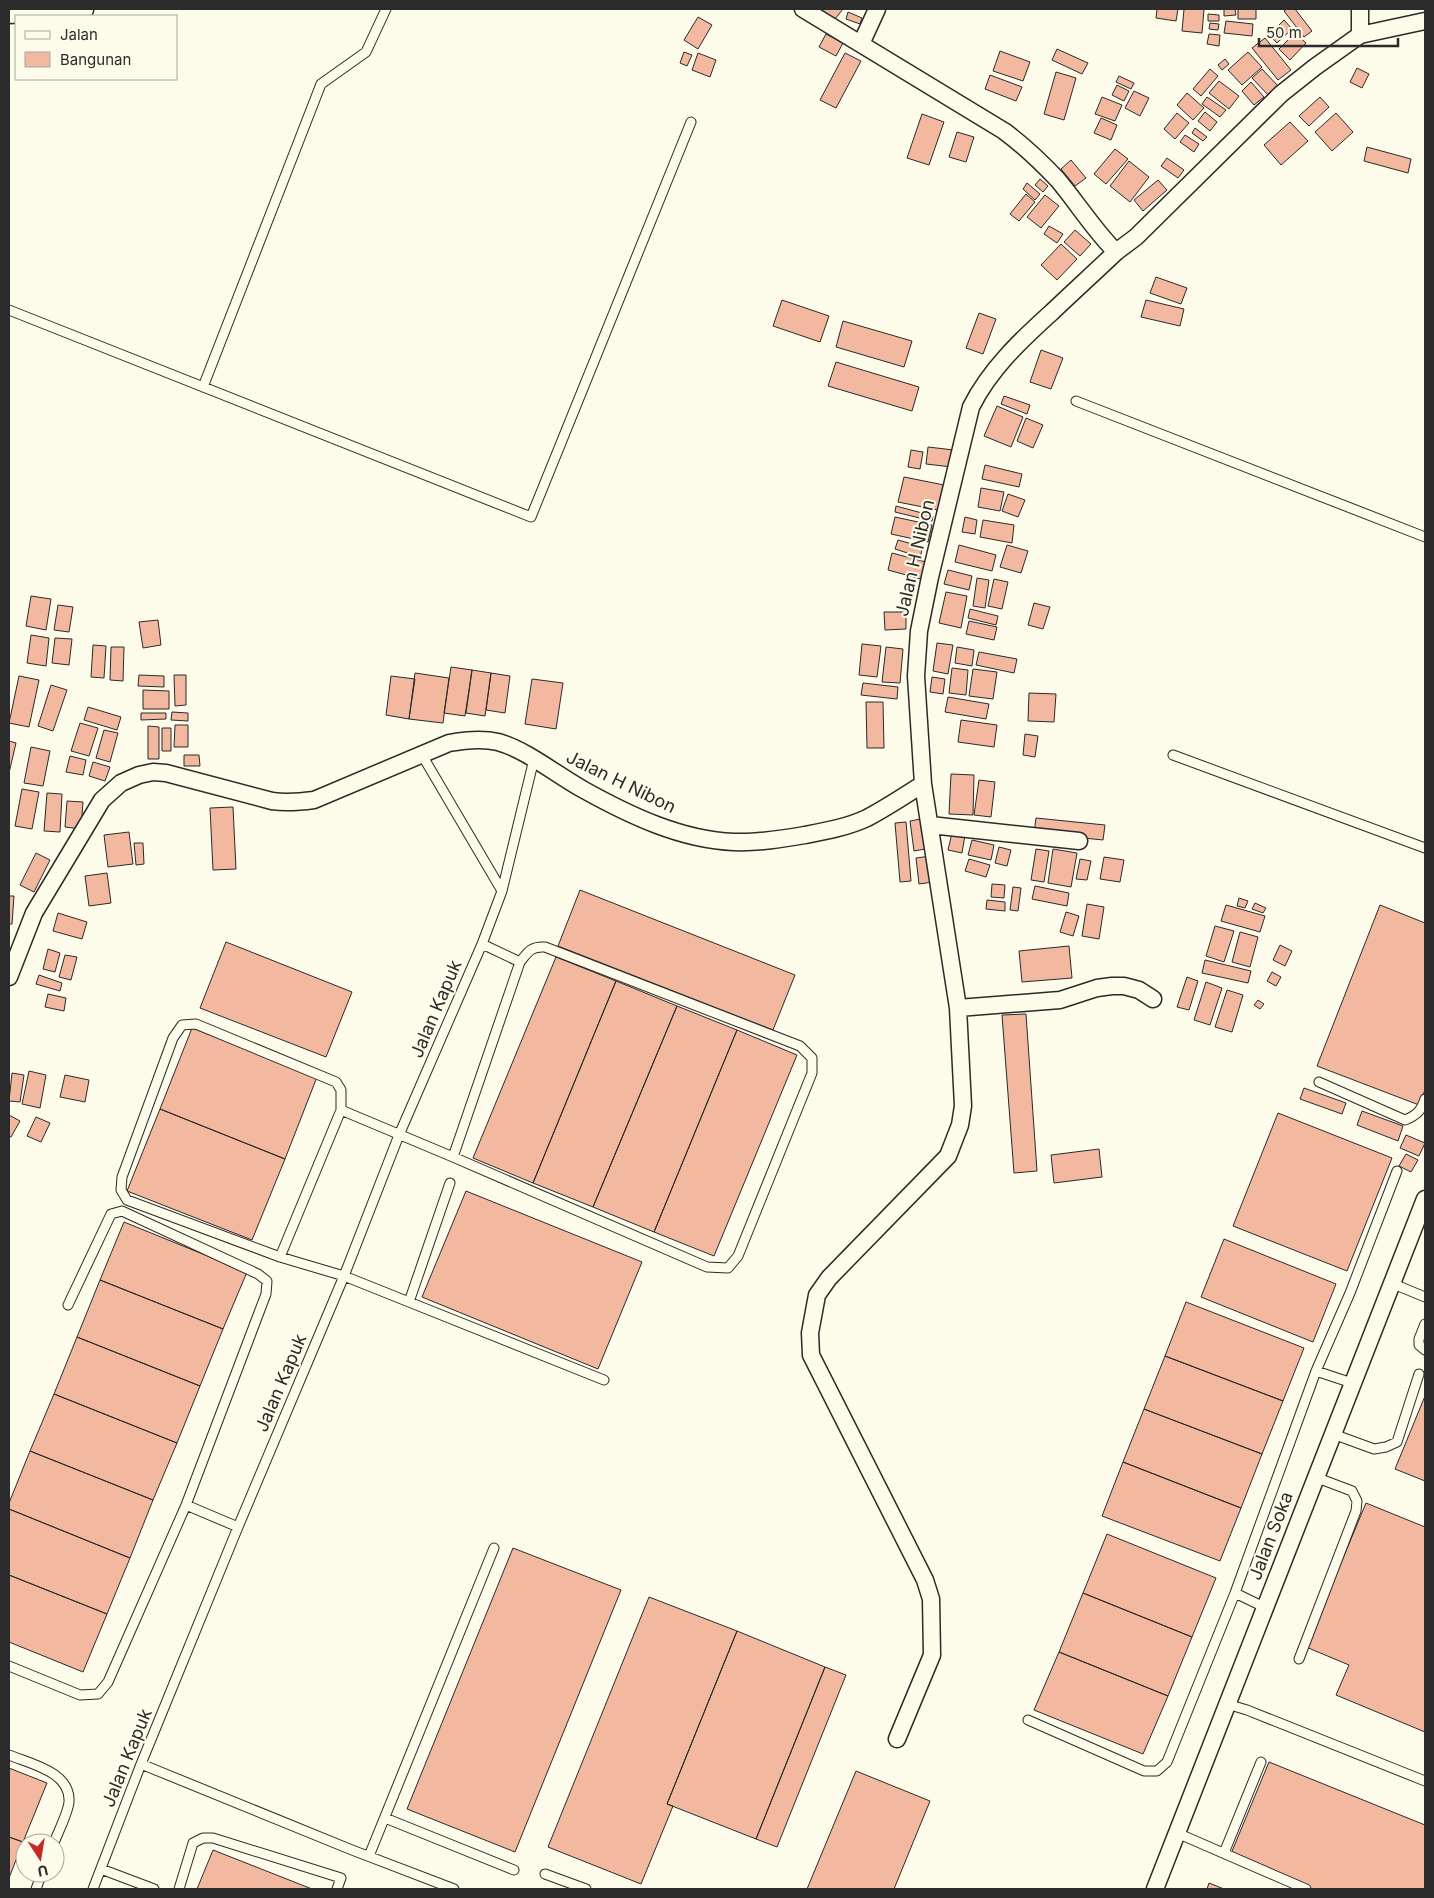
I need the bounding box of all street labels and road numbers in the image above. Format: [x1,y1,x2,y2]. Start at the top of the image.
street label: Jalan H Nibon [891,497,938,618]
street label: Jalan H Nibon [563,746,679,817]
street label: Jalan Kapuk [405,957,466,1061]
street label: Jalan Kapuk [250,1331,311,1435]
street label: Jalan Soka [1244,1489,1297,1583]
street label: Jalan Kapuk [97,1705,156,1810]

